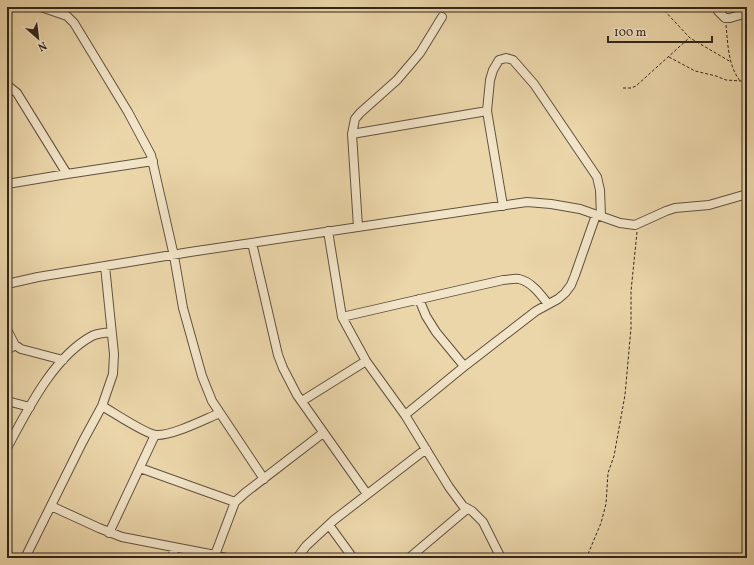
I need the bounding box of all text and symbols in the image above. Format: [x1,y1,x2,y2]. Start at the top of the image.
north arrow [18,18,58,58]
scale bar [608,18,712,44]
text: 100 m [614,25,647,41]
text: N [35,37,49,54]

